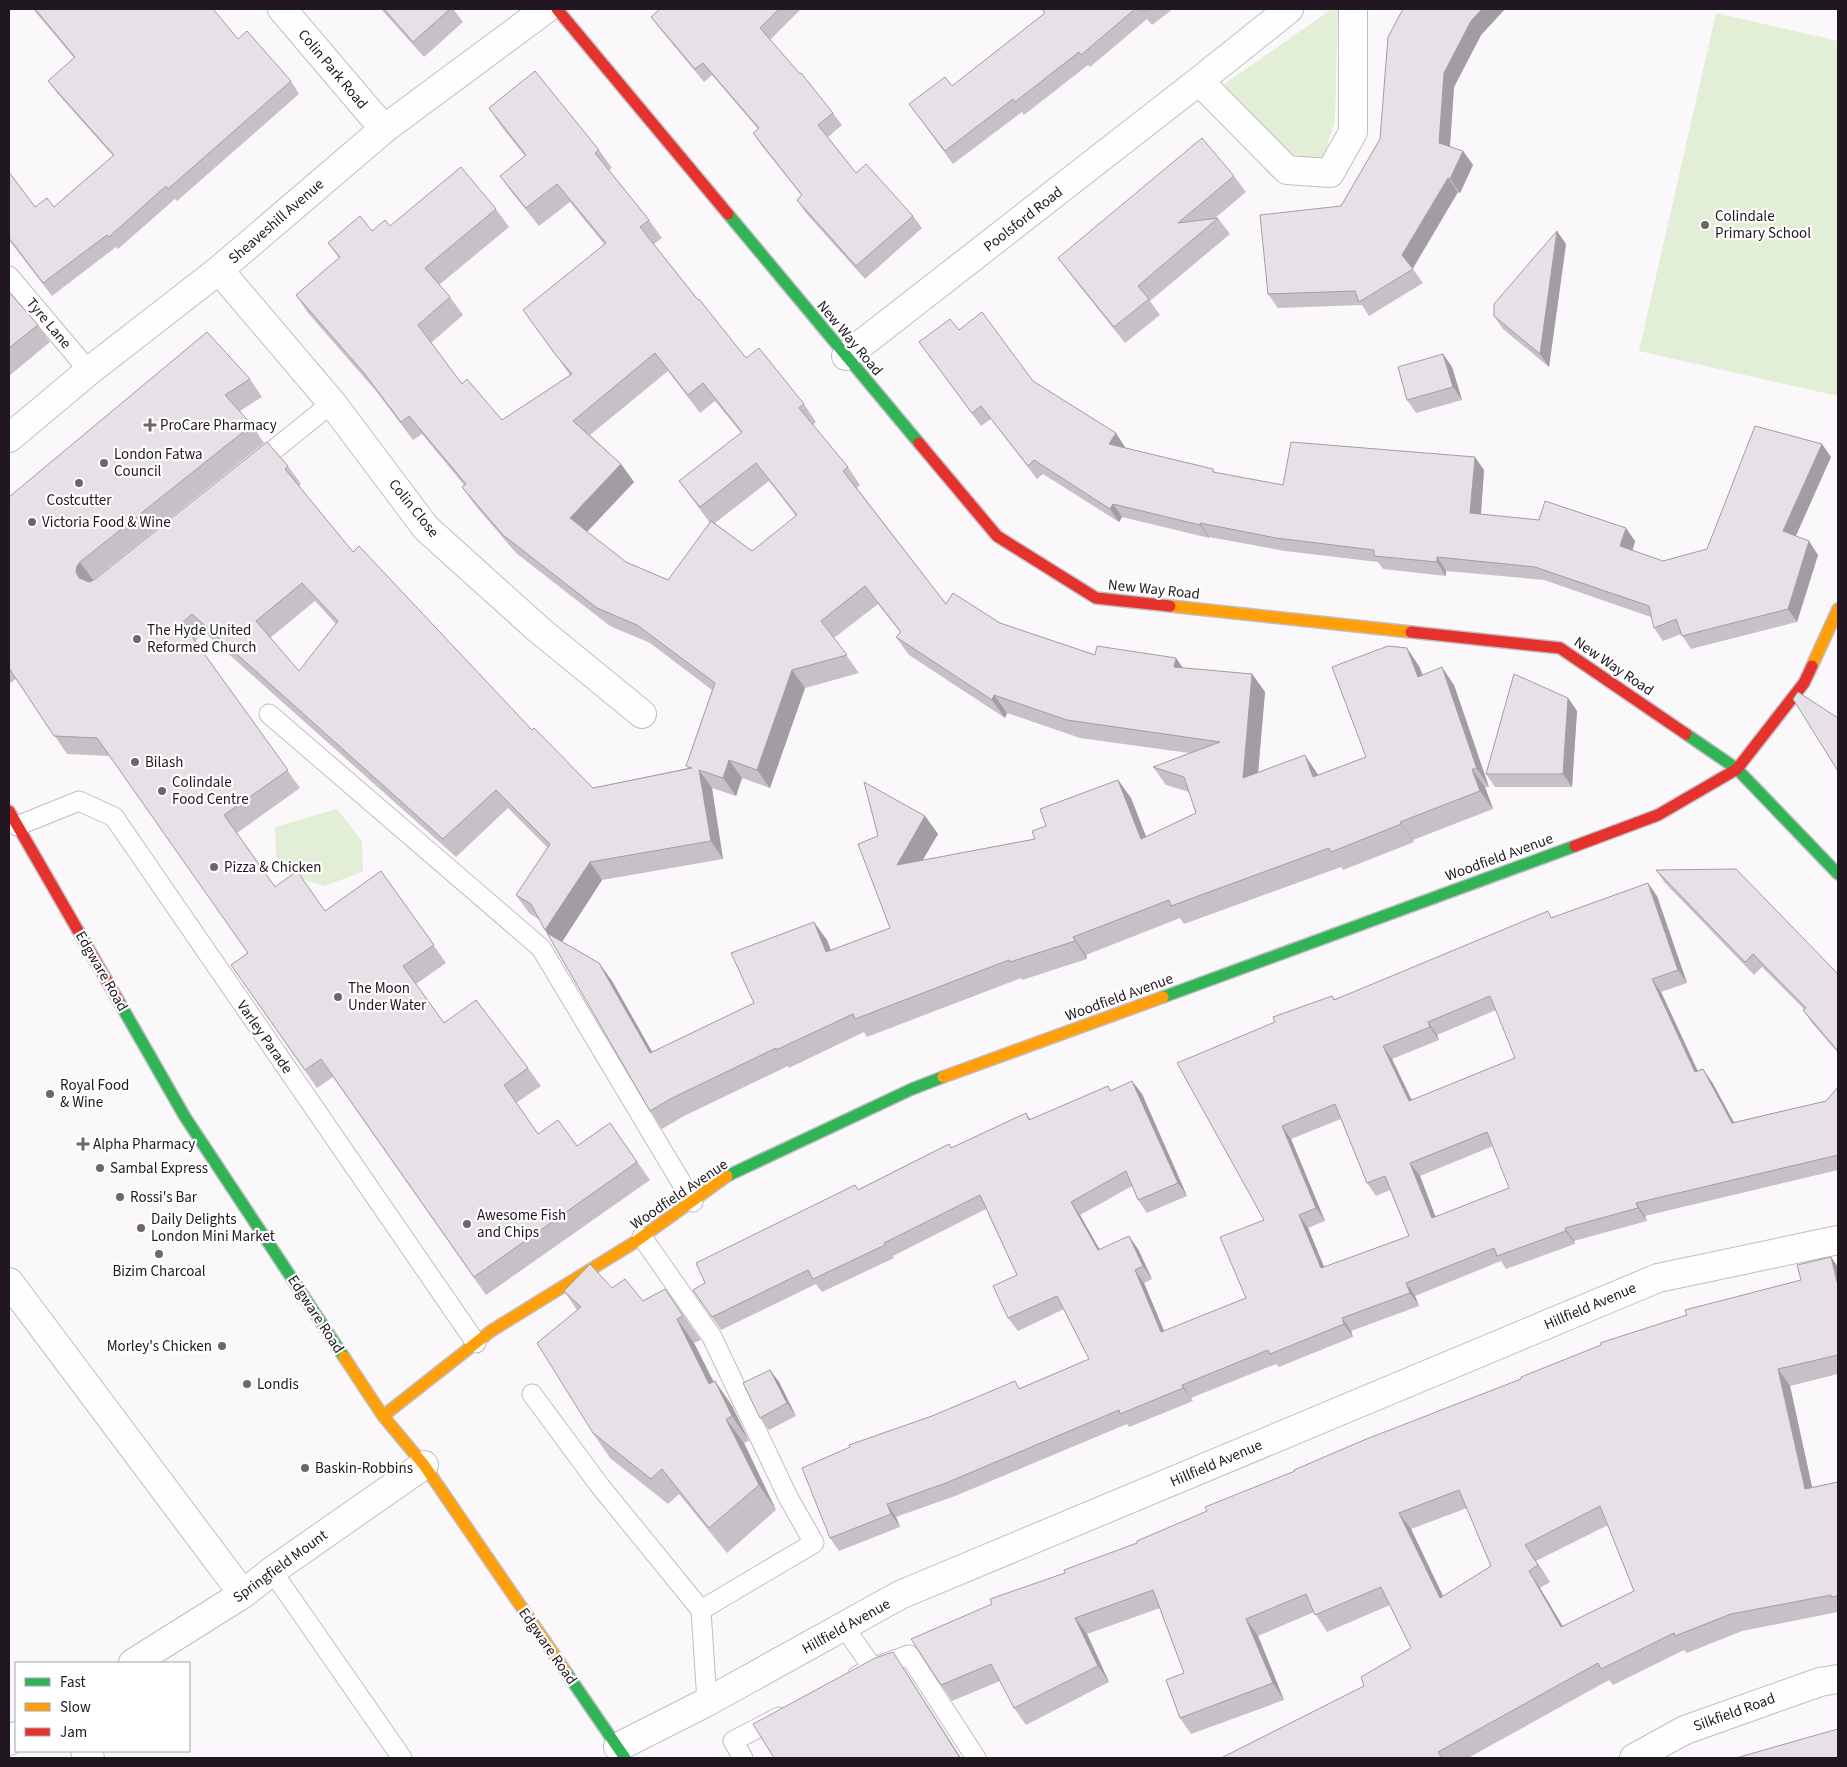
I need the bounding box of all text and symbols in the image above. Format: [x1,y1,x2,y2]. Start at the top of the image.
street label: Colin Park Road [293,25,372,114]
street label: Sheaveshill Avenue [224,174,329,269]
street label: Poolsford Road [979,182,1067,257]
place label: Colindale Primary School [1715,206,1811,244]
marker: Colindale Primary School [1699,219,1711,231]
street label: Tyre Lane [21,293,76,353]
street label: New Way Road [812,296,887,380]
place label: ProCare Pharmacy [160,415,277,436]
marker: ProCare Pharmacy [144,419,156,431]
place label: London Fatwa Council [114,444,203,482]
marker: London Fatwa Council [98,457,110,469]
street label: Colin Close [384,475,444,542]
marker: Costcutter [73,477,85,489]
place label: Costcutter [47,490,112,511]
place label: Victoria Food & Wine [42,512,171,533]
marker: Victoria Food & Wine [26,516,38,528]
street label: New Way Road [1107,574,1201,605]
place label: The Hyde United Reformed Church [147,620,257,658]
street label: New Way Road [1570,632,1658,701]
marker: The Hyde United Reformed Church [131,633,143,645]
place label: Bilash [145,752,183,773]
marker: Bilash [129,756,141,768]
place label: Colindale Food Centre [172,772,249,810]
marker: Colindale Food Centre [156,785,168,797]
street label: Woodfield Avenue [1442,828,1556,887]
place label: Pizza & Chicken [224,857,321,878]
marker: Pizza & Chicken [208,861,220,873]
street label: Edgware Road [70,927,133,1015]
street label: Woodfield Avenue [1062,968,1176,1027]
place label: The Moon Under Water [348,978,427,1016]
marker: The Moon Under Water [332,991,344,1003]
street label: Varley Parade [232,996,298,1078]
place label: Royal Food & Wine [60,1075,129,1113]
marker: Royal Food & Wine [44,1088,56,1100]
place label: Alpha Pharmacy [93,1134,195,1155]
marker: Alpha Pharmacy [77,1138,89,1150]
street label: Woodfield Avenue [626,1154,732,1235]
place label: Sambal Express [110,1158,208,1179]
marker: Sambal Express [94,1162,106,1174]
place label: Rossi's Bar [130,1187,198,1208]
marker: Rossi's Bar [114,1191,126,1203]
place label: Awesome Fish and Chips [477,1205,566,1243]
place label: Daily Delights London Mini Market [151,1209,275,1247]
marker: Awesome Fish and Chips [461,1218,473,1230]
marker: Daily Delights London Mini Market [135,1222,147,1234]
marker: Bizim Charcoal [153,1248,165,1260]
place label: Bizim Charcoal [112,1261,206,1282]
street label: Edgware Road [282,1271,349,1358]
street label: Hillfield Avenue [1541,1278,1639,1335]
place label: Morley's Chicken [107,1336,212,1357]
marker: Morley's Chicken [216,1340,228,1352]
place label: Londis [257,1374,299,1395]
marker: Londis [241,1378,253,1390]
street label: Hillfield Avenue [1167,1435,1265,1492]
place label: Baskin-Robbins [315,1458,413,1479]
marker: Baskin-Robbins [299,1462,311,1474]
street label: Springfield Mount [229,1525,332,1608]
street label: Hillfield Avenue [798,1593,894,1659]
street label: Edgware Road [513,1604,582,1689]
legend [15,1662,190,1752]
text: Fast [60,1672,86,1693]
street label: Silkfield Road [1690,1688,1778,1737]
text: Slow [60,1697,91,1718]
text: Jam [60,1722,87,1743]

